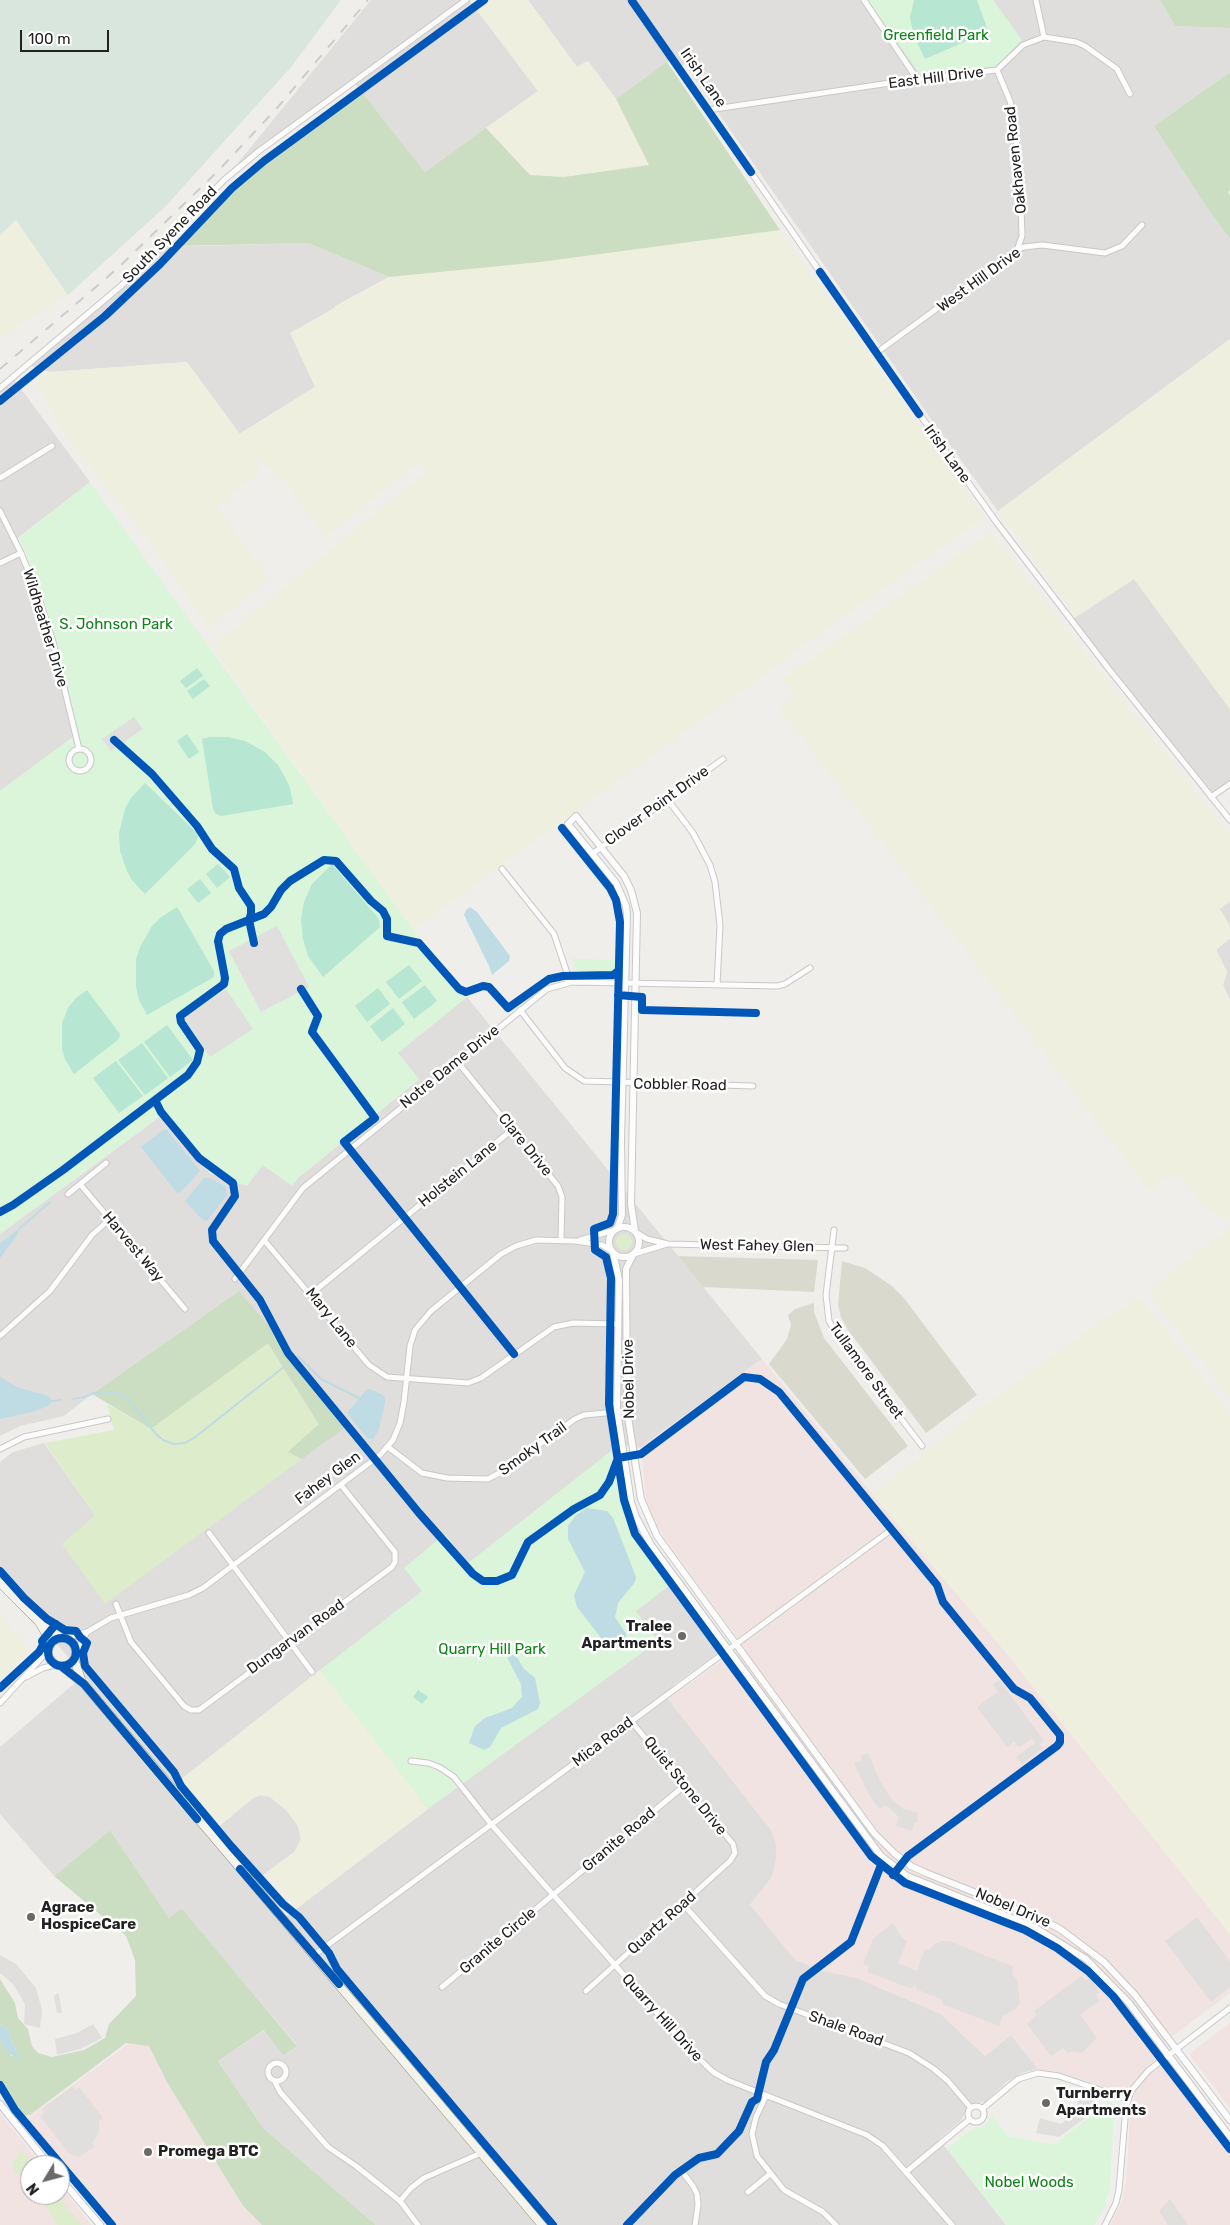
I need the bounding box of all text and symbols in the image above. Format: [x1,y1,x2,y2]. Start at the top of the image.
scale bar [22,20,111,52]
park label: Greenfield Park [883,27,989,45]
text: 100 m [28,30,70,48]
street label: Irish Lane [676,45,730,111]
street label: East Hill Drive [887,63,985,93]
street label: Oakhaven Road [1001,105,1031,215]
street label: South Syene Road [119,183,221,287]
street label: West Hill Drive [934,244,1024,316]
street label: Irish Lane [920,421,974,487]
street label: Wildheather Drive [18,567,72,689]
park label: S. Johnson Park [59,616,173,634]
street label: Clover Point Drive [601,762,713,850]
street label: Notre Dame Drive [397,1021,503,1113]
street label: Cobbler Road [633,1075,727,1095]
street label: Clare Drive [494,1110,556,1180]
street label: Holstein Lane [415,1137,501,1211]
street label: Harvest Way [98,1208,168,1286]
street label: West Fahey Glen [700,1236,814,1256]
street label: Mary Lane [301,1284,361,1352]
street label: Tullamore Street [825,1319,907,1423]
street label: Nobel Drive [619,1339,639,1419]
street label: Smoky Trail [496,1418,570,1480]
street label: Fahey Glen [292,1448,364,1508]
street label: Dungarvan Road [244,1596,348,1678]
place label: Tralee Apartments [582,1618,672,1653]
marker: Tralee Apartments [676,1630,688,1642]
park label: Quarry Hill Park [438,1641,546,1659]
street label: Mica Road [569,1713,637,1771]
street label: Quiet Stone Drive [640,1733,730,1839]
street label: Granite Road [579,1804,659,1876]
street label: Nobel Drive [973,1884,1053,1932]
street label: Quartz Road [624,1888,700,1958]
place label: Agrace HospiceCare [41,1899,136,1934]
street label: Granite Circle [456,1904,540,1978]
marker: Agrace HospiceCare [25,1911,37,1923]
street label: Quarry Hill Drive [618,1970,706,2066]
street label: Shale Road [806,2007,886,2051]
place label: Turnberry Apartments [1056,2085,1146,2120]
marker: Turnberry Apartments [1040,2097,1052,2109]
place label: Promega BTC [158,2143,259,2161]
marker: Promega BTC [142,2146,154,2158]
north arrow [20,2155,70,2205]
park label: Nobel Woods [984,2174,1074,2192]
text: N [24,2180,43,2198]

